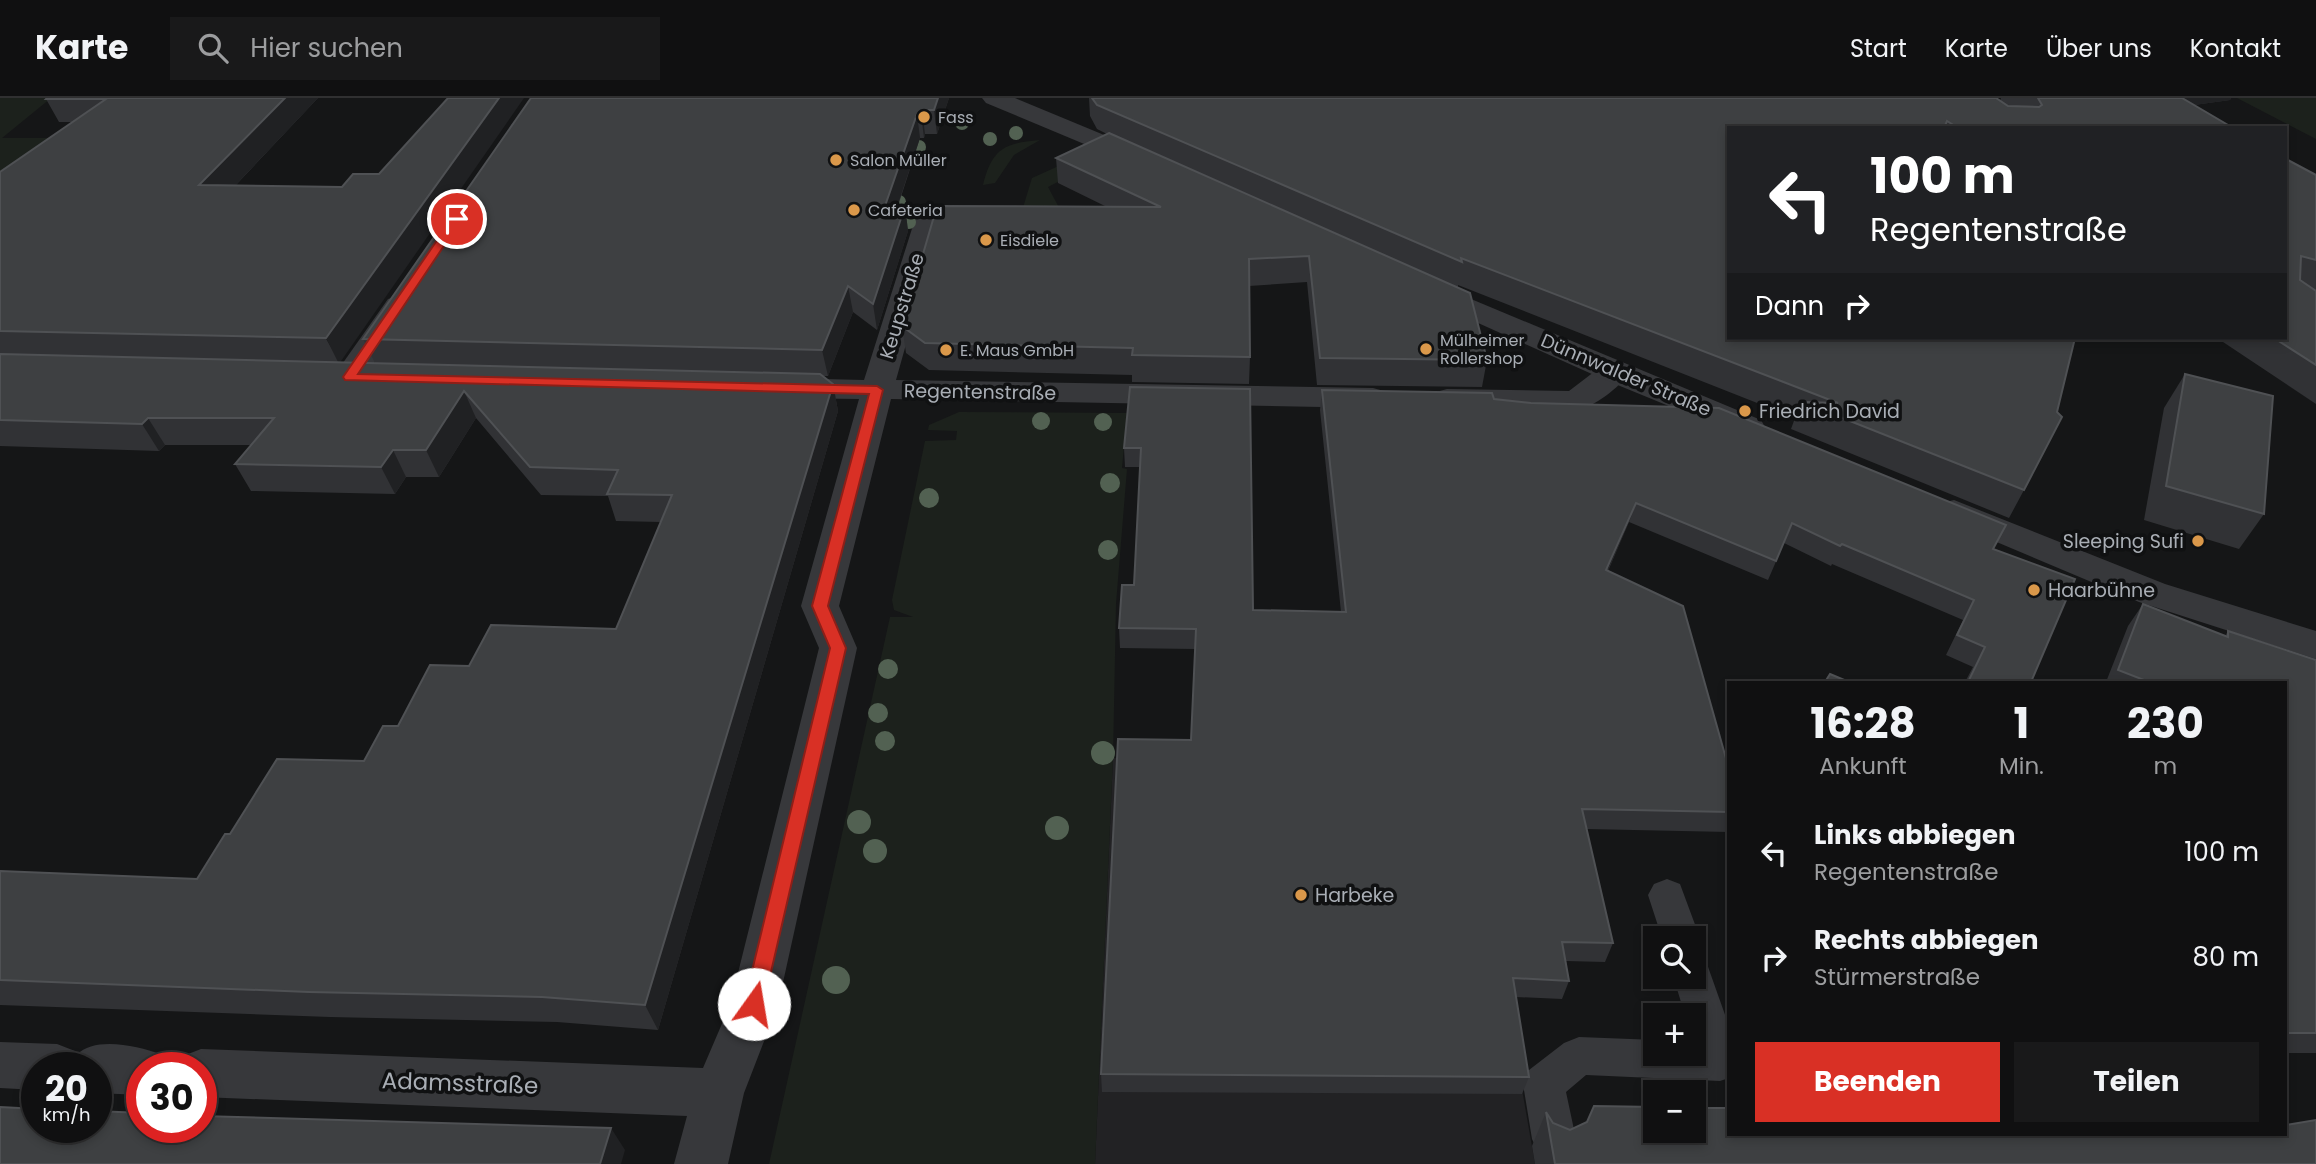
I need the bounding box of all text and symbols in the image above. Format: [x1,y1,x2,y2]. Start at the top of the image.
search box [170,17,660,80]
text: Karte [35,24,128,71]
icon: search [194,29,232,67]
text: Hier suchen [250,30,403,66]
text: Start [1850,32,1907,65]
text: Karte [1945,32,2008,65]
text: Über uns [2046,32,2152,65]
text: Kontakt [2190,32,2281,65]
place label: Fass [938,106,974,129]
marker: Fass [916,109,932,125]
text: 100 m [1870,142,2015,210]
place label: Salon Müller [850,149,947,172]
marker: Salon Müller [828,152,844,168]
icon: left [1755,154,1846,245]
pin [427,189,487,249]
place label: Cafeteria [868,199,943,222]
icon: arrive [438,200,476,238]
marker: Cafeteria [846,202,862,218]
text: Regentenstraße [1870,207,2127,252]
place label: Eisdiele [1000,229,1059,252]
marker: Eisdiele [978,232,994,248]
street label: Keupstraße [873,250,931,362]
icon: right [1838,287,1876,325]
text: Dann [1755,288,1824,324]
street label: Dünnwalder Straße [1537,327,1715,423]
place label: Mülheimer Rollershop [1440,329,1524,370]
place label: E. Maus GmbH [960,339,1074,362]
marker: Mülheimer Rollershop [1418,341,1434,357]
marker: E. Maus GmbH [938,342,954,358]
street label: Regentenstraße [904,377,1056,407]
place label: Friedrich David [1759,398,1900,425]
marker: Friedrich David [1737,403,1753,419]
place label: Sleeping Sufi [2063,528,2184,555]
marker: Sleeping Sufi [2190,533,2206,549]
place label: Haarbühne [2048,577,2155,604]
marker: Haarbühne [2026,582,2042,598]
text: 16:28 [1810,694,1916,753]
text: 1 [2014,694,2029,753]
text: 230 [2127,694,2204,753]
text: Ankunft [1819,750,1907,782]
text: Min. [1999,750,2044,782]
text: m [2154,750,2177,782]
text: Links abbiegen [1814,817,2016,853]
icon: left [1755,834,1793,872]
text: 100 m [2184,834,2259,870]
text: Regentenstraße [1814,856,1999,888]
place label: Harbeke [1315,882,1394,909]
marker: Harbeke [1293,887,1309,903]
text: Rechts abbiegen [1814,922,2039,958]
map controls [1643,926,1706,1143]
button: search [1643,926,1706,989]
icon: right [1755,939,1793,977]
text: 80 m [2193,939,2259,975]
text: Stürmerstraße [1814,961,1980,993]
position arrow [717,967,791,1041]
button: + [1643,1003,1706,1066]
button: Beenden [1755,1042,2000,1122]
button: Teilen [2014,1042,2259,1122]
speed limit sign: 30 [126,1052,217,1143]
text: 20 [45,1064,88,1113]
street label: Adamsstraße [381,1064,539,1102]
button: − [1643,1080,1706,1143]
text: km/h [43,1102,90,1127]

